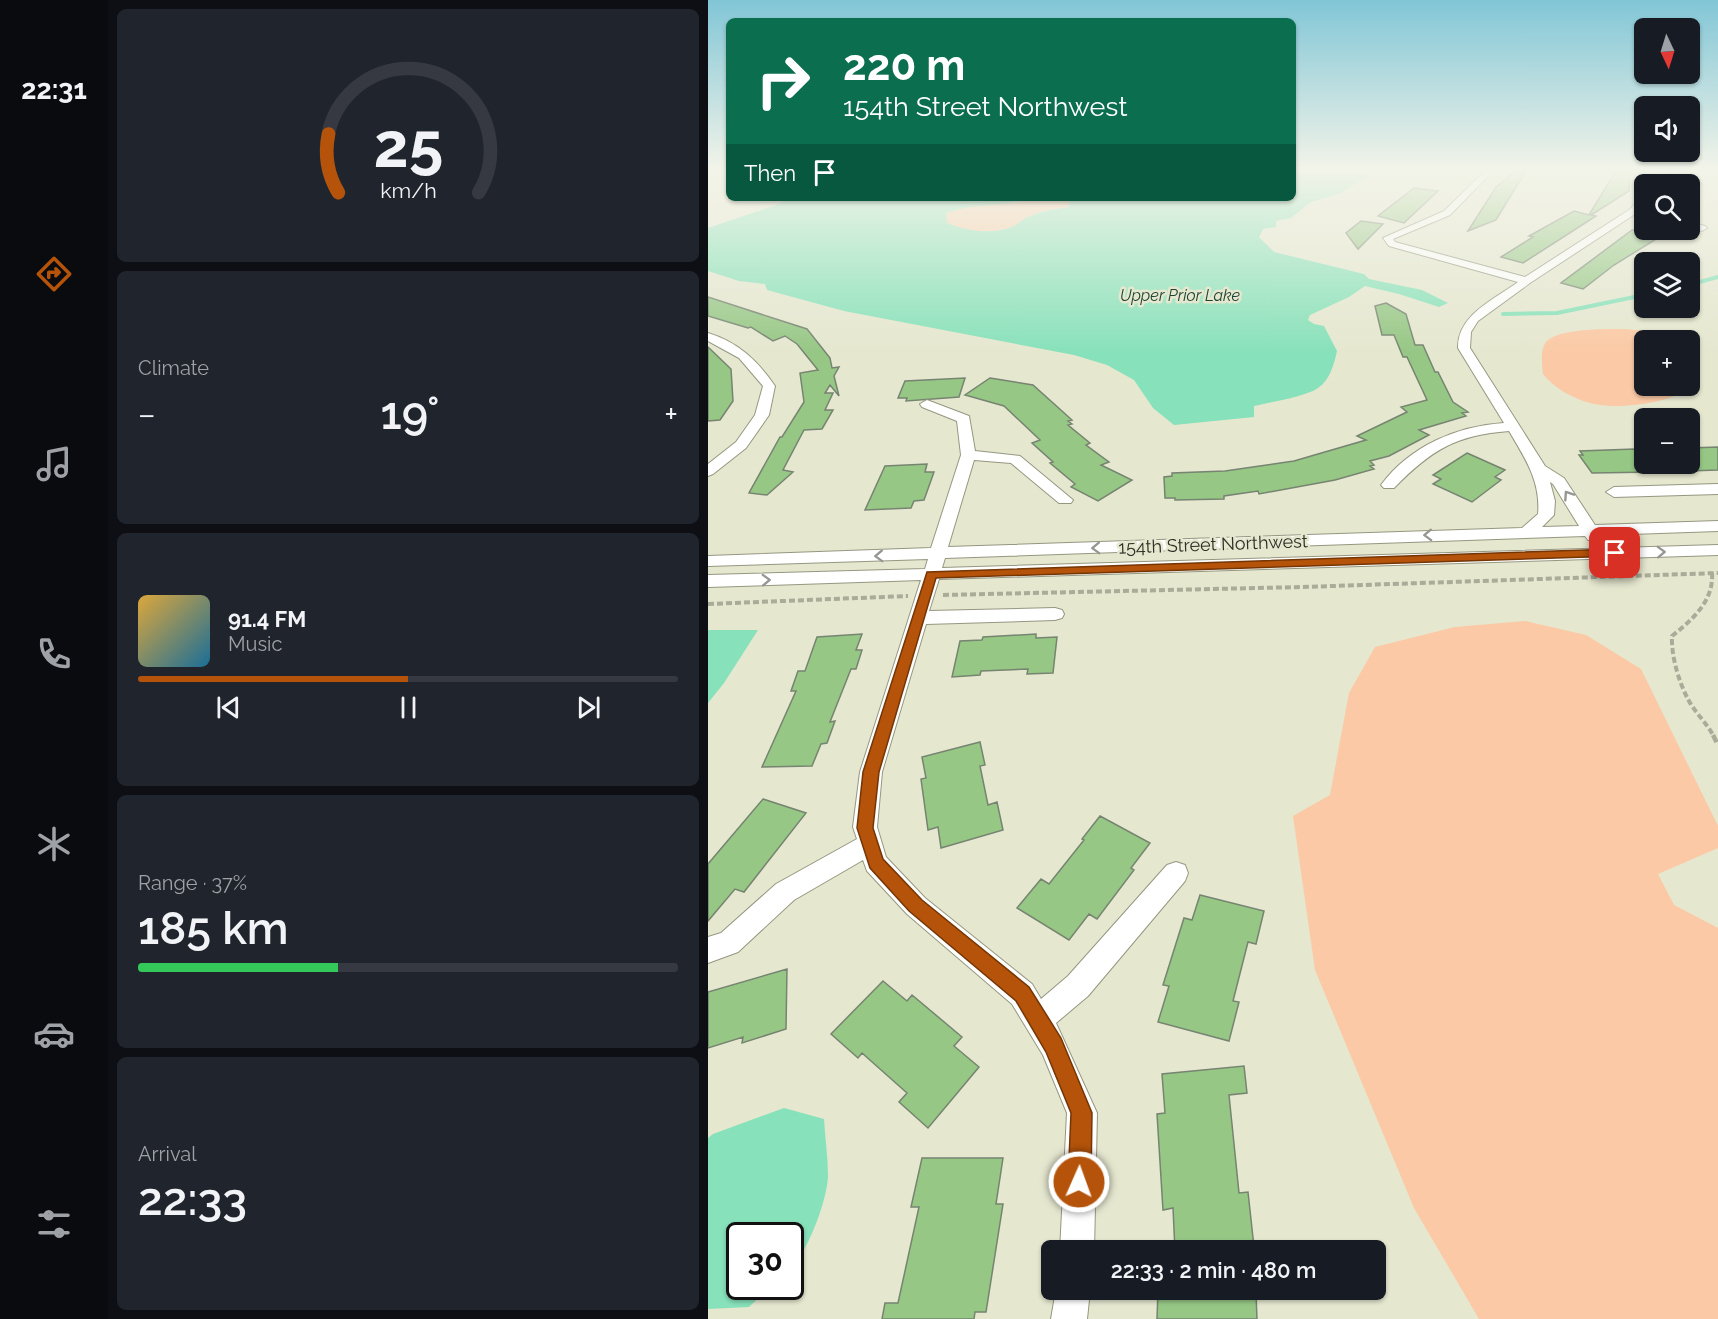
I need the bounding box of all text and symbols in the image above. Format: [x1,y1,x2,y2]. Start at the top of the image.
north arrow [1634,18,1700,84]
map controls [1634,18,1700,474]
text: 220 m [843,41,965,90]
icon: right [744,42,822,120]
text: 22:31 [21,74,87,105]
text: 154th Street Northwest [843,91,1127,122]
button: sound [1634,96,1700,162]
text: 25 [373,108,443,182]
icon: arrive [808,156,841,189]
text: Then [744,160,796,186]
button: search [1634,174,1700,240]
text: km/h [380,178,436,203]
button: layers [1634,252,1700,318]
icon: directions [33,253,75,295]
water label: Upper Prior Lake [1120,286,1240,305]
button: + [1634,330,1700,396]
text: Climate [138,356,209,380]
text: 19° [381,387,439,440]
text: − [138,395,156,434]
text: + [664,395,678,434]
button: − [1634,408,1700,474]
icon: music [33,443,75,485]
one-way arrow [1565,491,1576,502]
pin [1589,527,1640,578]
one-way arrow [1424,529,1433,542]
street label: 154th Street Northwest [1118,530,1308,558]
icon: arrive [1598,536,1631,569]
one-way arrow [1091,542,1100,555]
one-way arrow [1656,545,1665,558]
one-way arrow [874,550,883,563]
one-way arrow [762,573,771,586]
text: 91.4 FM [228,606,306,632]
text: Music [228,632,282,656]
icon: phone [33,633,75,675]
icon: previous [212,691,245,724]
icon: pause [392,691,425,724]
icon: next [572,691,605,724]
icon: climate [33,823,75,865]
text: Range · 37% [138,871,247,895]
text: 185 km [138,902,289,955]
icon: car [33,1013,75,1055]
text: Arrival [138,1142,197,1166]
position arrow [1047,1150,1111,1214]
text: 22:33 [138,1173,247,1226]
icon: filters [33,1203,75,1245]
speed limit sign: 30 [726,1222,804,1300]
text: 22:33 · 2 min · 480 m [1111,1257,1316,1283]

